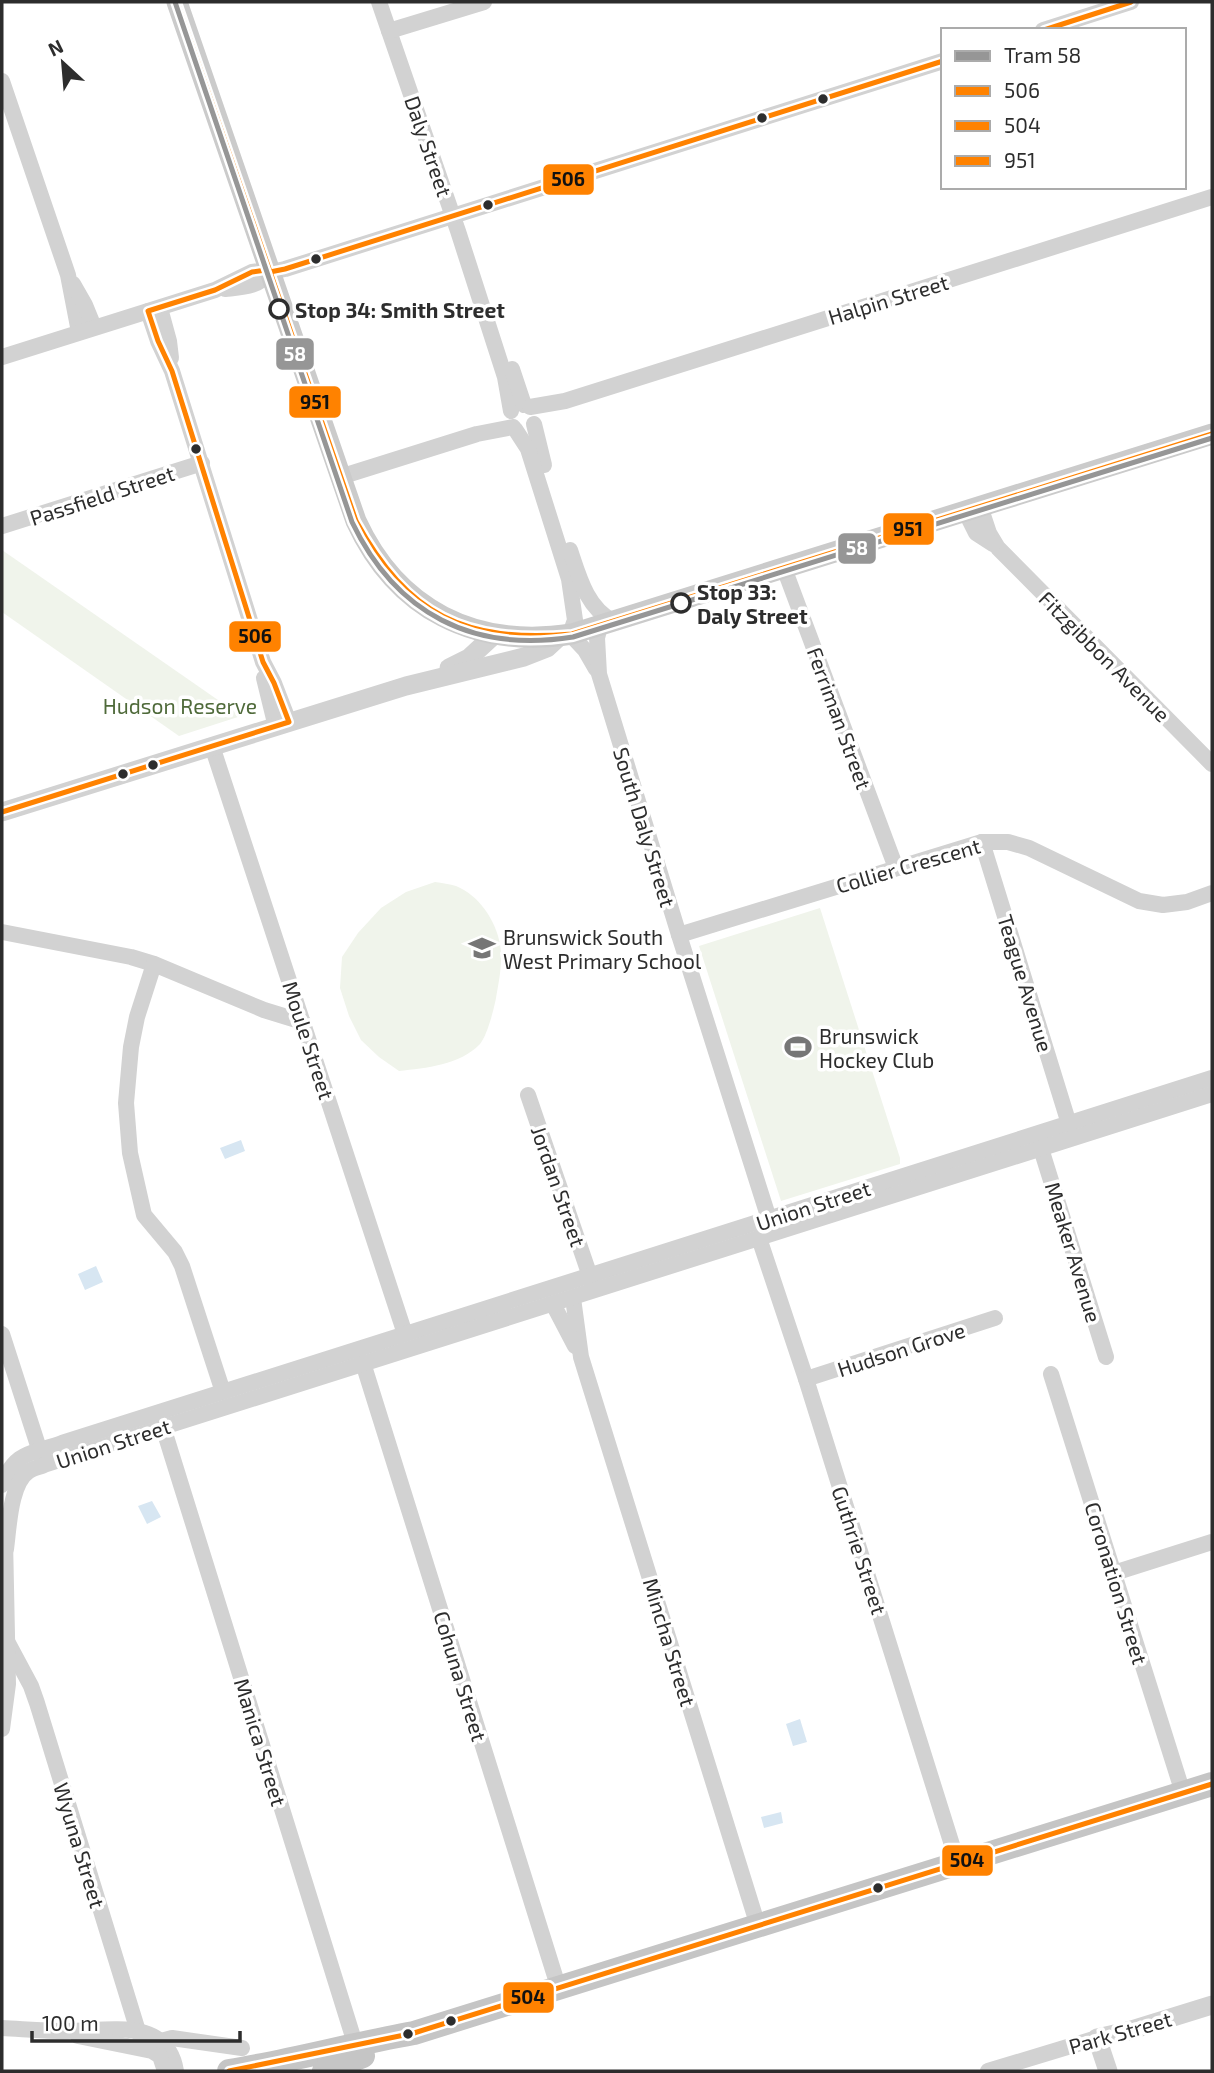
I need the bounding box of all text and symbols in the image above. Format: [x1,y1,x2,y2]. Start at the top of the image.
north arrow [28,28,98,98]
legend [941,28,1186,189]
text: N [44,34,67,61]
text: Tram 58 [1004,42,1081,67]
text: 506 [1004,77,1040,102]
street label: Daly Street [400,92,458,200]
unlabelled marker [816,92,830,106]
unlabelled marker [755,111,769,125]
text: 504 [1004,112,1041,137]
text: 951 [1004,147,1036,172]
line badge: 506 [542,163,595,196]
text: 506 [551,167,585,190]
unlabelled marker [481,198,495,212]
unlabelled marker [309,252,323,266]
street label: Halpin Street [825,269,951,329]
place label: Stop 34: Smith Street [295,297,505,322]
marker: Stop 34: Smith Street [269,299,289,319]
line badge: 58 [275,337,315,371]
text: 58 [284,342,306,365]
line badge: 951 [288,385,342,419]
text: 951 [300,390,330,413]
unlabelled marker [189,442,203,456]
street label: Passfield Street [27,460,177,530]
line badge: 951 [882,512,935,546]
text: 951 [893,517,923,540]
line badge: 58 [837,532,877,565]
text: 58 [846,536,868,559]
place label: Stop 33: Daly Street [697,579,808,629]
street label: Fitzgibbon Avenue [1034,585,1176,727]
marker: Stop 33: Daly Street [671,593,691,613]
line badge: 506 [228,620,282,653]
text: 506 [238,624,272,647]
street label: Ferriman Street [803,643,877,793]
park label: Hudson Reserve [103,693,257,718]
street label: South Daly Street [609,744,681,910]
unlabelled marker [146,758,160,772]
unlabelled marker [116,767,130,781]
street label: Collier Crescent [833,832,983,898]
street label: Teague Avenue [993,911,1059,1055]
place label: Brunswick South West Primary School [503,924,702,973]
school or university icon: Brunswick South West Primary School [467,933,497,963]
street label: Moule Street [278,978,340,1102]
place label: Brunswick Hockey Club [819,1023,934,1072]
sports icon: Brunswick Hockey Club [783,1032,813,1062]
street label: Jordan Street [527,1122,591,1250]
street label: Union Street [753,1175,873,1235]
street label: Meaker Avenue [1041,1179,1107,1325]
street label: Hudson Grove [834,1317,968,1381]
street label: Union Street [53,1413,173,1473]
street label: Guthrie Street [828,1483,892,1617]
street label: Coronation Street [1080,1499,1154,1667]
street label: Mincha Street [639,1575,701,1709]
street label: Cohuna Street [429,1608,493,1744]
street label: Manica Street [230,1675,292,1809]
street label: Wyuna Street [49,1779,111,1911]
line badge: 504 [941,1844,994,1877]
text: 504 [950,1848,984,1871]
unlabelled marker [871,1881,885,1895]
line badge: 504 [502,1981,555,2014]
text: 504 [511,1985,545,2008]
scale bar [32,2000,240,2044]
street label: Park Street [1066,2005,1174,2059]
text: 100 m [42,2010,99,2035]
unlabelled marker [444,2014,458,2028]
unlabelled marker [401,2027,415,2041]

